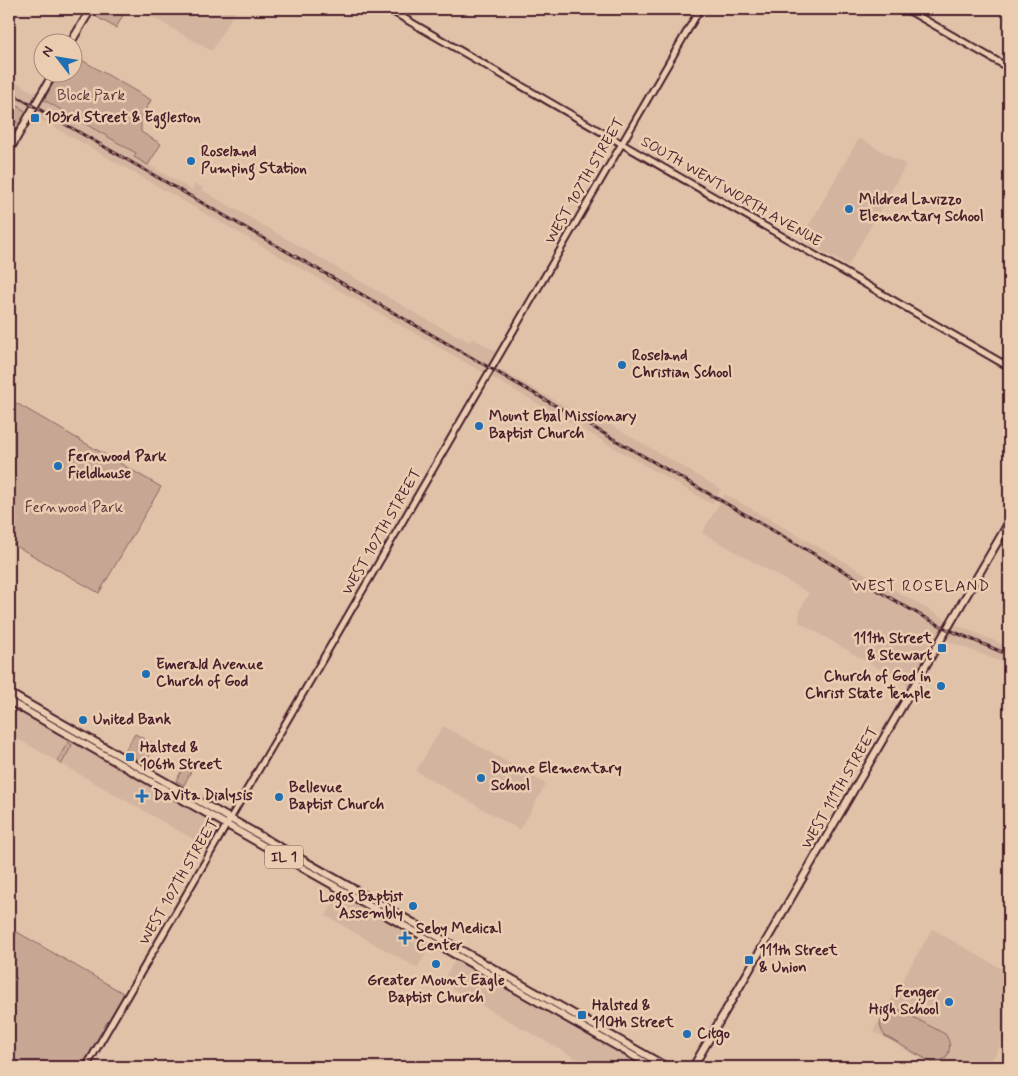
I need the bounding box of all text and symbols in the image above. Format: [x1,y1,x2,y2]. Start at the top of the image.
north arrow [32,32,82,82]
text: N [38,43,58,60]
park label: Block Park [57,86,125,106]
place label: 103rd Street & Eggleston [45,108,201,130]
marker: 103rd Street & Eggleston [29,112,41,124]
street label: WEST 107TH STREET [541,114,629,248]
street label: SOUTH WENTWORTH AVENUE [637,132,825,252]
place label: Roseland Pumping Station [201,142,307,181]
marker: Roseland Pumping Station [185,155,197,167]
place label: Mildred Lavizzo Elementary School [859,190,984,227]
marker: Mildred Lavizzo Elementary School [843,203,855,215]
place label: Roseland Christian School [632,346,732,383]
marker: Roseland Christian School [616,359,628,371]
place label: Mount Ebal Missionary Baptist Church [489,407,637,444]
marker: Mount Ebal Missionary Baptist Church [473,420,485,432]
place label: Fernwood Park Fieldhouse [68,447,167,484]
marker: Fernwood Park Fieldhouse [52,460,64,472]
street label: WEST 107TH STREET [338,465,426,599]
park label: Fernwood Park [25,498,124,518]
district label: WEST ROSELAND [852,576,990,597]
place label: 111th Street & Stewart [853,629,933,666]
marker: 111th Street & Stewart [936,642,948,654]
place label: Emerald Avenue Church of God [156,655,264,692]
place label: Church of God in Christ State Temple [805,667,932,704]
marker: Emerald Avenue Church of God [140,668,152,680]
marker: Church of God in Christ State Temple [935,680,947,692]
place label: United Bank [93,710,172,730]
marker: United Bank [77,714,89,726]
street label: WEST 111TH STREET [797,723,883,853]
place label: Halsted & 106th Street [140,738,223,775]
marker: Halsted & 106th Street [124,751,136,763]
place label: Dunne Elementary School [491,759,622,796]
marker: Dunne Elementary School [475,772,487,784]
place label: Bellevue Baptist Church [289,778,385,815]
place label: DaVita Dialysis [153,786,253,806]
marker: DaVita Dialysis [135,789,149,803]
marker: Bellevue Baptist Church [273,791,285,803]
street label: WEST 107TH STREET [135,815,223,949]
road number: IL 1 [265,846,303,869]
place label: Logos Baptist Assembly [319,887,404,924]
marker: Logos Baptist Assembly [407,900,419,912]
place label: Seby Medical Center [416,919,502,956]
marker: Seby Medical Center [398,931,412,945]
place label: 111th Street & Union [759,941,839,978]
marker: 111th Street & Union [743,954,755,966]
marker: Greater Mount Eagle Baptist Church [430,958,442,970]
place label: Greater Mount Eagle Baptist Church [367,971,505,1008]
place label: Fenger High School [869,983,940,1022]
place label: Halsted & 110th Street [592,996,675,1033]
marker: Fenger High School [943,996,955,1008]
marker: Halsted & 110th Street [576,1009,588,1021]
place label: Citgo [697,1024,730,1046]
marker: Citgo [681,1028,693,1040]

